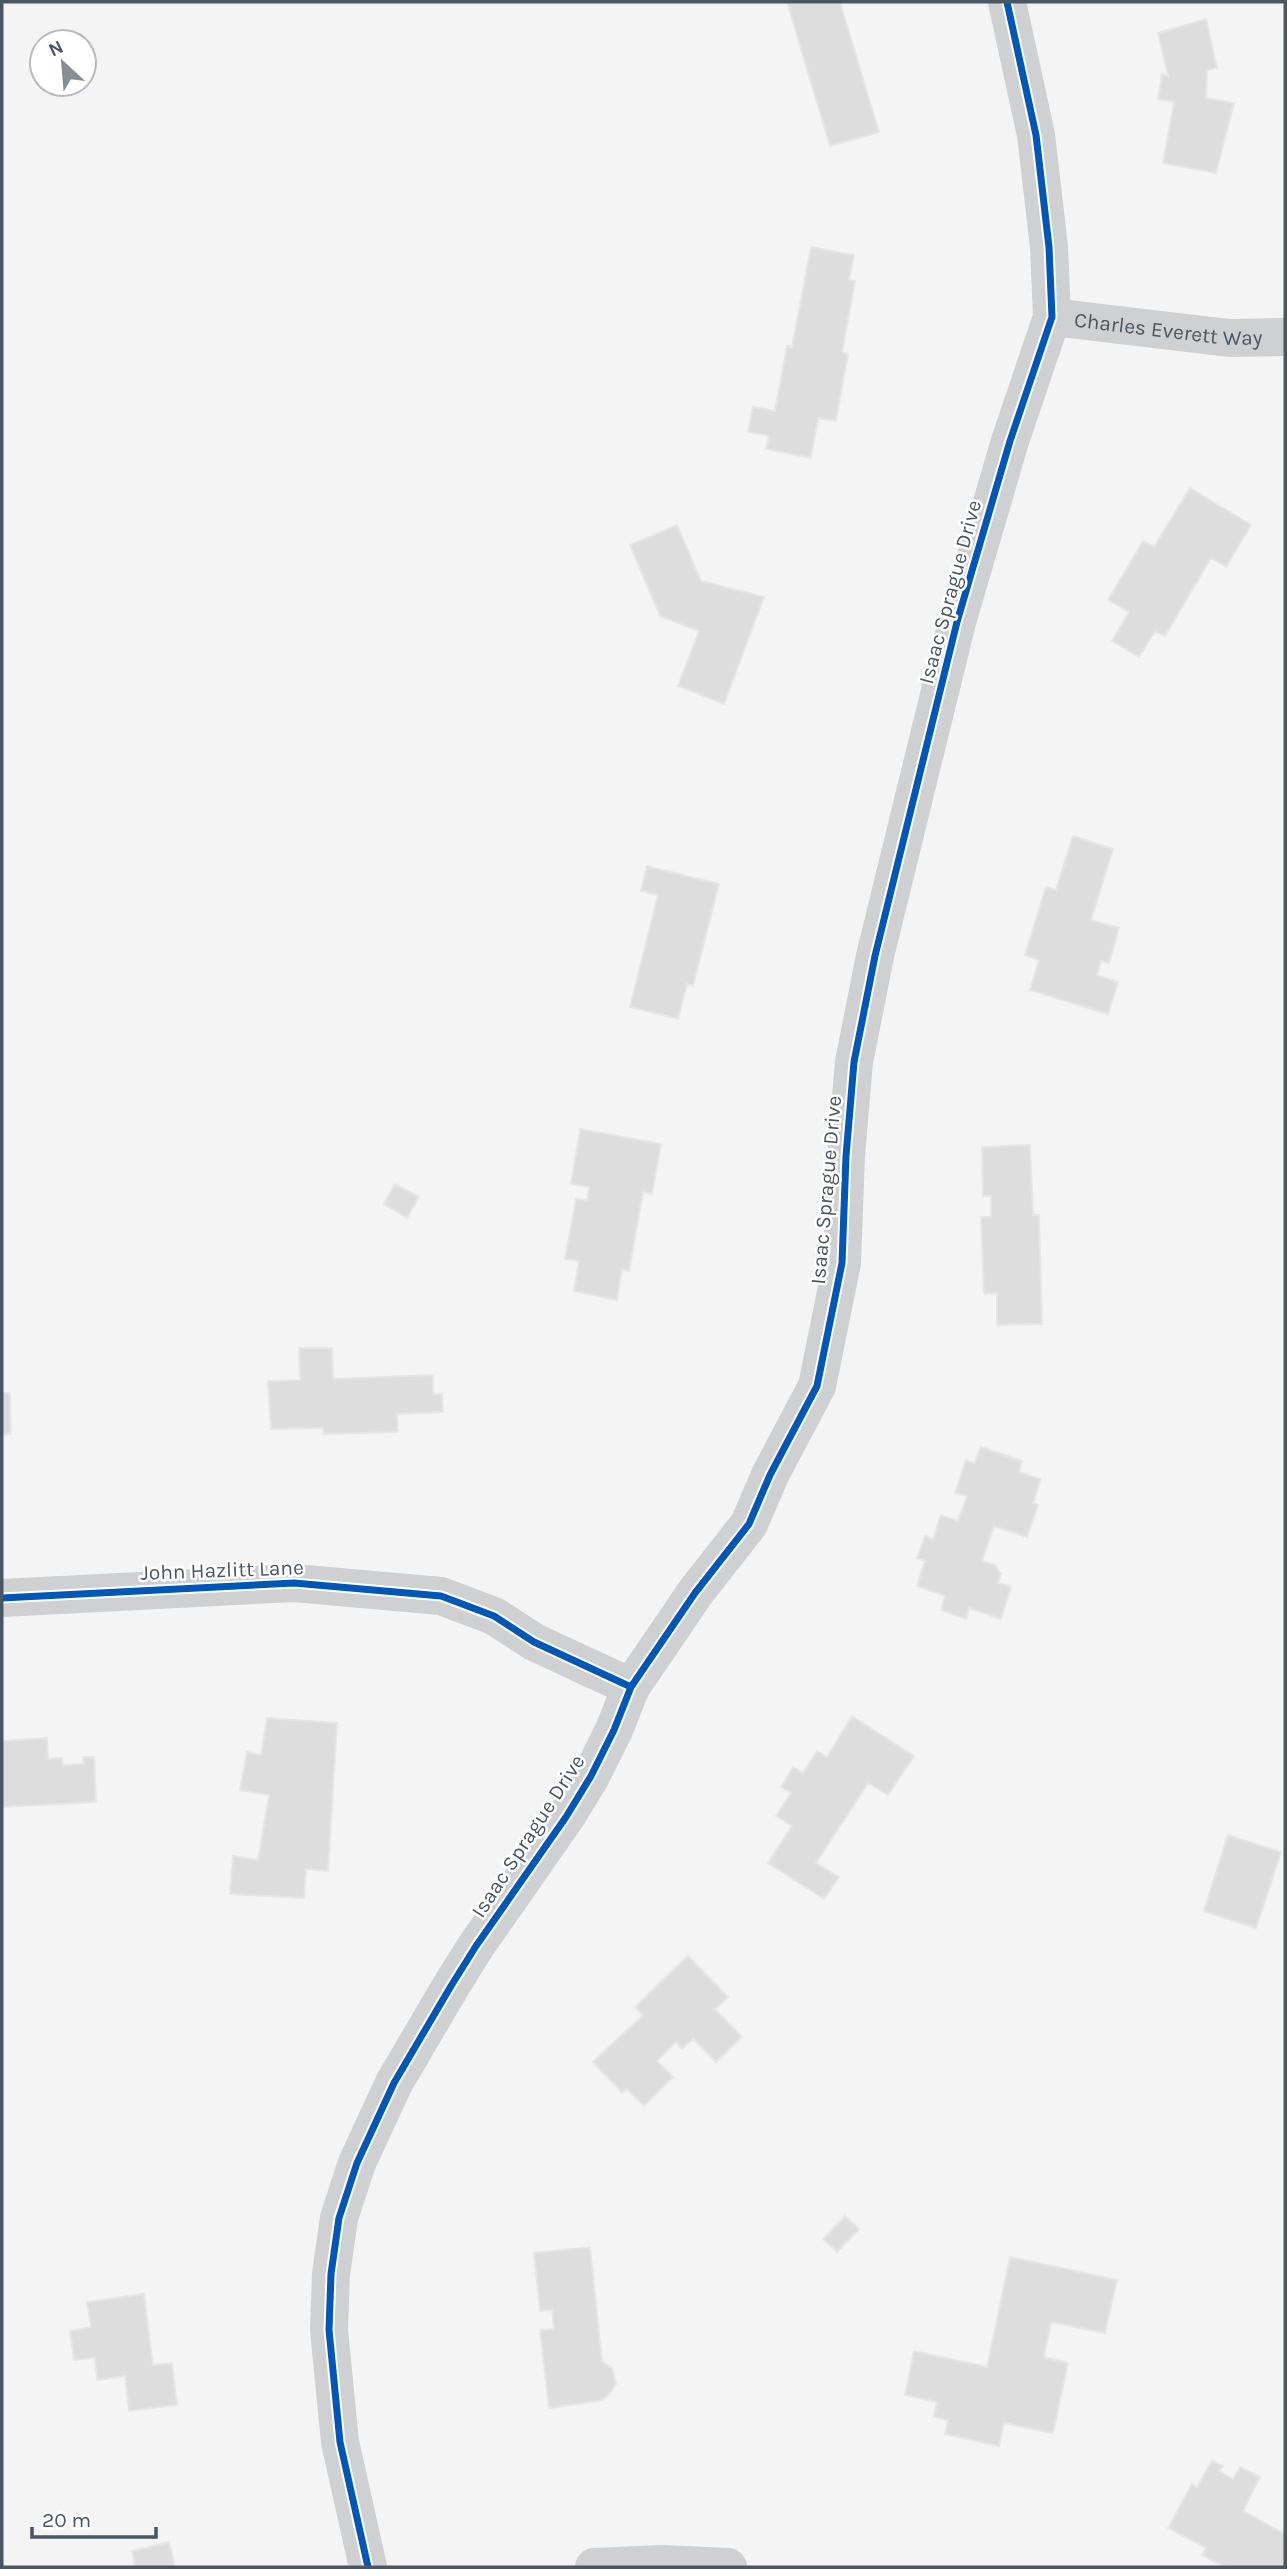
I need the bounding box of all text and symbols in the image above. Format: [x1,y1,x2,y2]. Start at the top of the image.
north arrow [28,28,98,98]
text: N [45,36,67,61]
street label: Charles Everett Way [1073,308,1263,350]
street label: Isaac Sprague Drive [914,497,986,687]
street label: Isaac Sprague Drive [806,1095,846,1285]
street label: John Hazlitt Lane [140,1555,304,1585]
street label: Isaac Sprague Drive [466,1750,590,1922]
scale bar [32,2496,156,2540]
text: 20 m [42,2508,91,2532]

